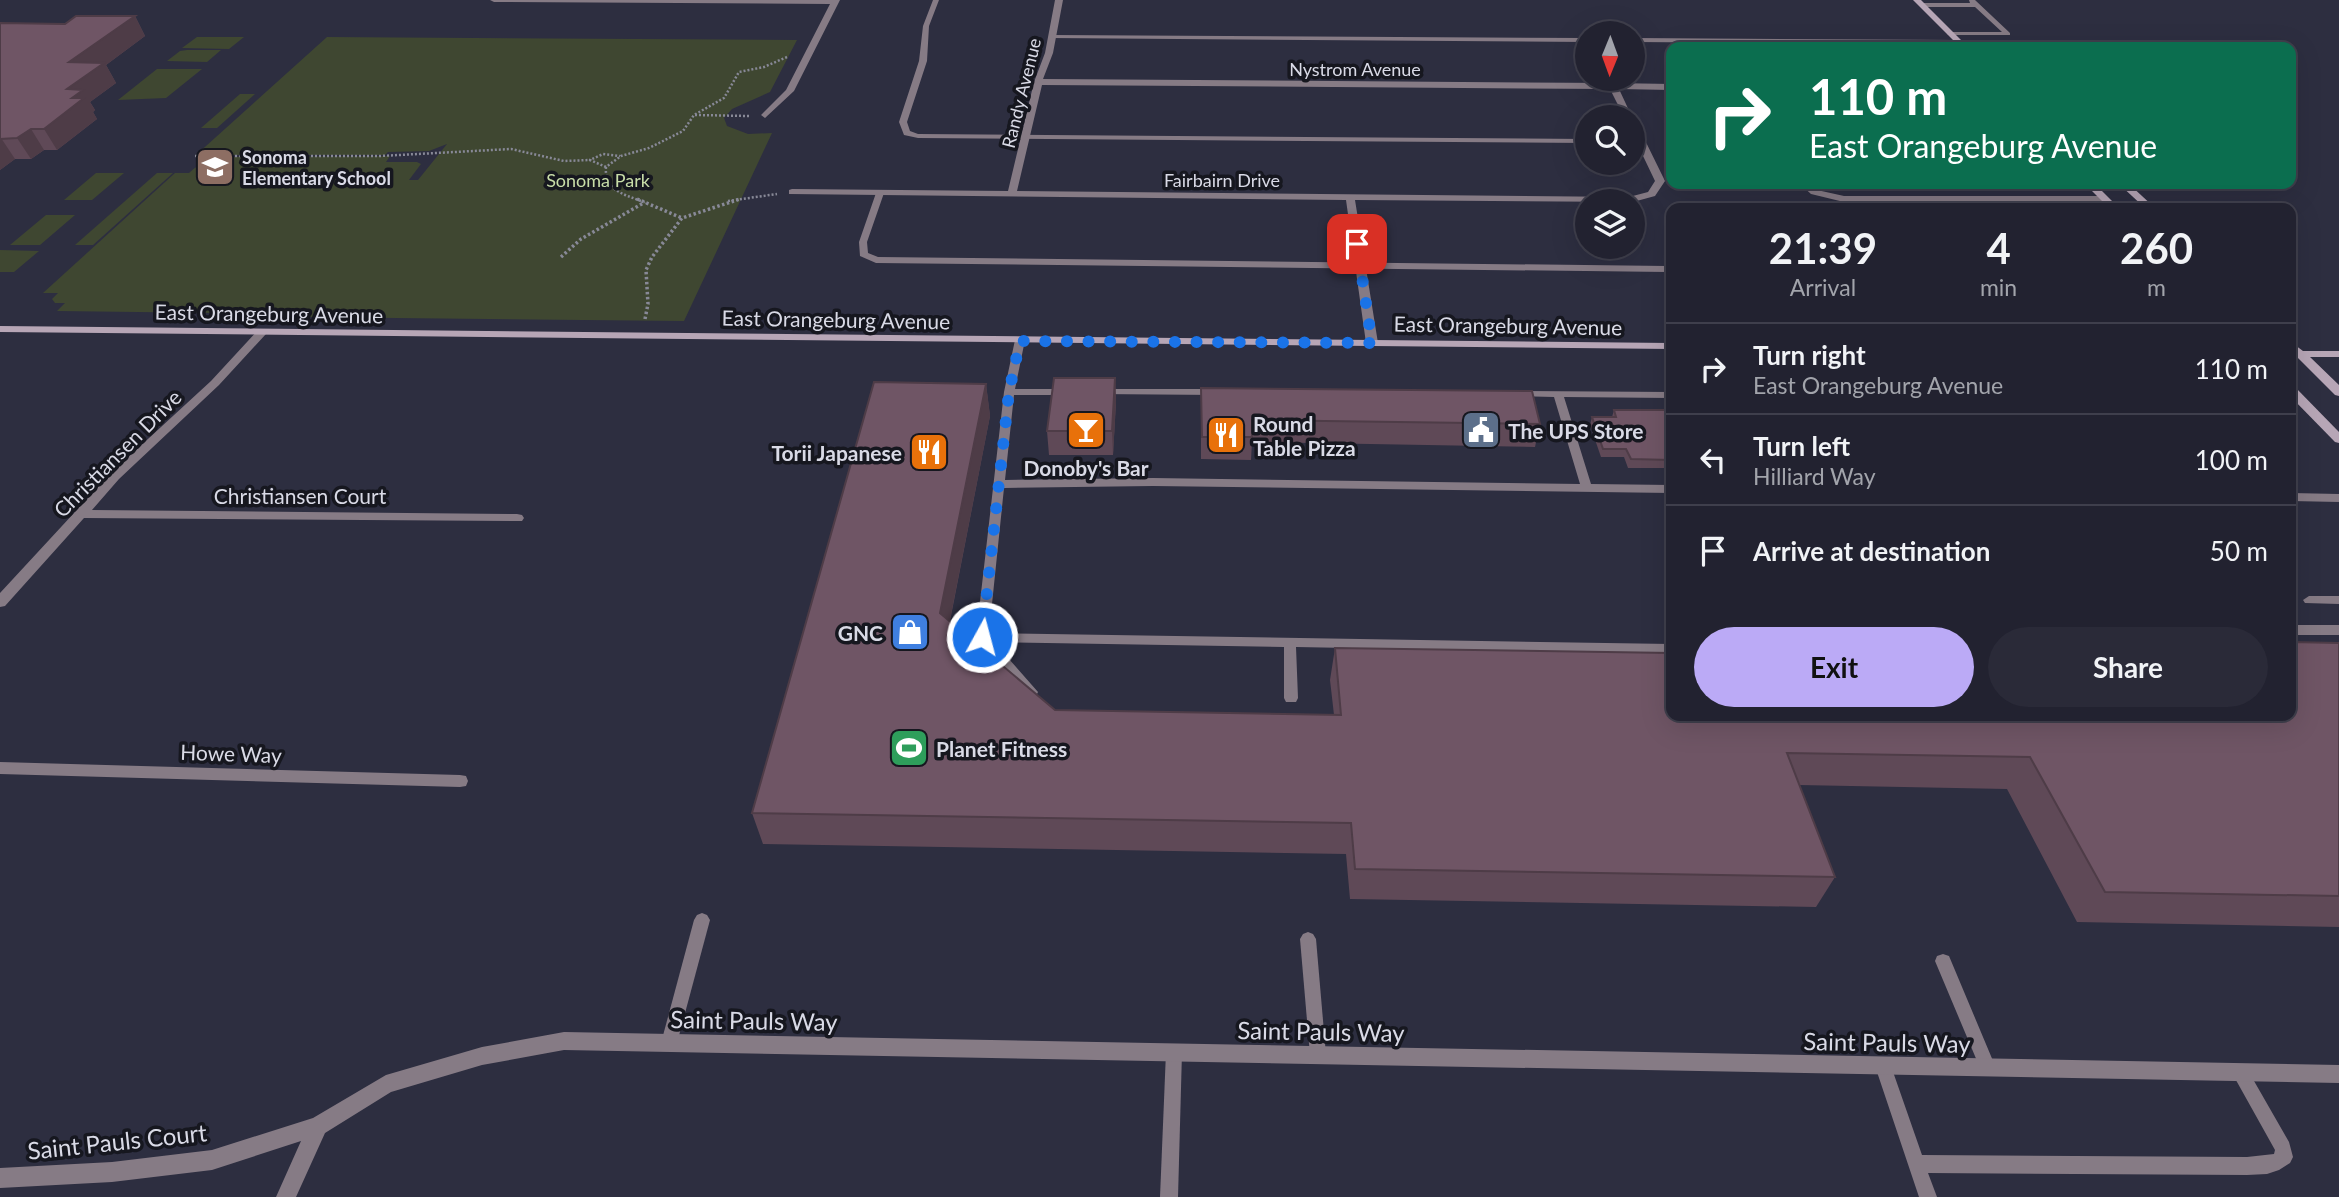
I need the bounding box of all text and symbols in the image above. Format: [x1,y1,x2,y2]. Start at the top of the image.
north arrow [1575,21,1645,91]
map controls [1575,21,1645,259]
street label: Randy Avenue [997,36,1045,150]
street label: Nystrom Avenue [1289,58,1421,80]
text: 110 m [1809,67,1947,125]
icon: right [1694,70,1785,161]
button: search [1575,105,1645,175]
text: East Orangeburg Avenue [1809,126,2157,165]
school or university icon: Sonoma Elementary School [194,146,236,188]
place label: Sonoma Elementary School [242,146,391,189]
park label: Sonoma Park [546,169,651,191]
street label: Fairbairn Drive [1164,169,1280,191]
button: layers [1575,189,1645,259]
pin [1327,214,1387,274]
text: 21:39 [1769,223,1877,273]
text: 4 [1986,223,2011,273]
text: 260 [2120,223,2193,273]
icon: arrive [1338,225,1376,263]
text: Arrival [1790,273,1856,301]
text: min [1980,273,2017,301]
text: m [2147,273,2166,301]
street label: East Orangeburg Avenue [155,299,383,327]
street label: East Orangeburg Avenue [722,305,950,333]
street label: East Orangeburg Avenue [1394,311,1622,339]
text: Turn right [1753,339,1866,371]
icon: right [1694,350,1732,388]
text: 110 m [2195,353,2268,385]
text: East Orangeburg Avenue [1753,371,2003,399]
street label: Christiansen Drive [48,384,186,522]
bar icon: Donoby's Bar [1065,409,1107,451]
public building icon: The UPS Store [1460,409,1502,451]
place label: Round Table Pizza [1253,411,1356,460]
restaurant icon: Round Table Pizza [1205,414,1247,456]
place label: The UPS Store [1508,418,1643,443]
text: Turn left [1753,430,1850,462]
restaurant icon: Torii Japanese [908,431,950,473]
place label: Torii Japanese [771,440,902,465]
icon: left [1694,441,1732,479]
text: 100 m [2195,444,2268,476]
place label: Donoby's Bar [1023,455,1149,480]
text: Hilliard Way [1753,462,1876,490]
street label: Christiansen Court [214,483,387,508]
icon: arrive [1694,532,1732,570]
text: Arrive at destination [1753,535,1990,567]
text: 50 m [2210,535,2268,567]
position arrow [945,600,1019,674]
shop icon: GNC [889,611,931,653]
place label: GNC [838,620,883,645]
button: Exit [1694,627,1974,707]
button: Share [1988,627,2268,707]
sports icon: Planet Fitness [888,727,930,769]
place label: Planet Fitness [936,736,1067,761]
street label: Howe Way [180,739,282,767]
street label: Saint Pauls Way [670,1004,838,1036]
street label: Saint Pauls Way [1237,1015,1405,1047]
street label: Saint Pauls Way [1803,1026,1971,1058]
street label: Saint Pauls Court [26,1117,208,1165]

